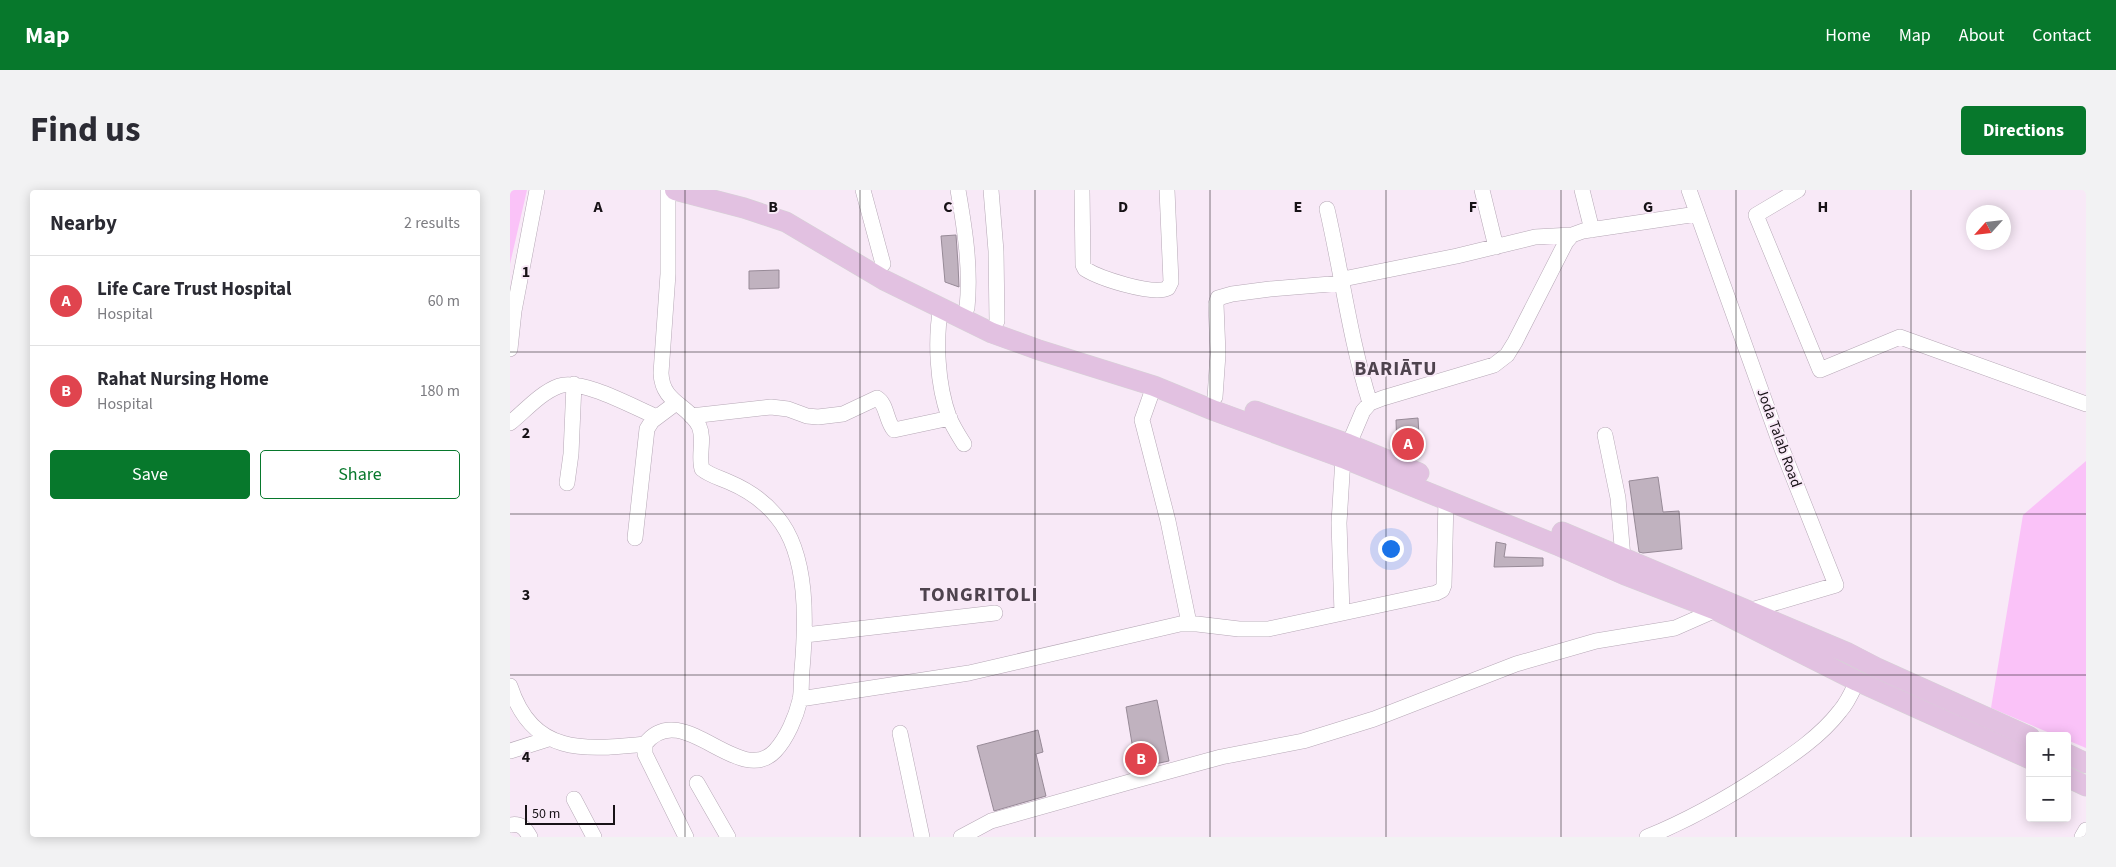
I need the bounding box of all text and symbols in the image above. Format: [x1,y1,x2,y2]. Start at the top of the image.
text: Map [25,18,70,53]
text: Home [1825,23,1871,48]
text: Map [1899,23,1931,48]
text: About [1959,23,2004,48]
text: Contact [2032,23,2091,48]
text: Find us [30,105,140,155]
button: Directions [1961,106,2086,155]
text: A [592,196,603,218]
text: B [768,196,778,218]
text: C [943,196,953,218]
text: D [1118,196,1128,218]
text: E [1294,196,1302,218]
text: F [1469,196,1477,218]
text: G [1643,196,1653,218]
text: H [1818,196,1828,218]
north arrow [1966,205,2011,250]
text: Nearby [50,208,117,238]
text: 2 results [404,212,460,234]
text: 1 [522,261,530,283]
text: Life Care Trust Hospital [97,276,291,303]
text: A [61,290,71,312]
text: 60 m [428,290,460,312]
text: Hospital [97,303,153,325]
district label: BARIĀTU [1354,355,1438,383]
text: Rahat Nursing Home [97,366,269,393]
text: B [61,380,71,402]
text: 180 m [420,380,460,402]
street label: Joda Talab Road [1751,386,1807,490]
text: Hospital [97,393,153,415]
text: 2 [522,422,530,444]
pin: A [1392,425,1424,463]
button: Save [50,450,250,499]
button: Share [260,450,460,499]
your location [1378,536,1404,562]
district label: TONGRITOLI [919,581,1039,609]
text: 3 [522,584,530,606]
map controls [2026,732,2071,822]
button: + [2026,732,2071,777]
pin: B [1125,740,1157,778]
text: 4 [522,746,531,768]
button: − [2026,777,2071,822]
scale bar [525,802,615,825]
text: 50 m [532,804,560,824]

